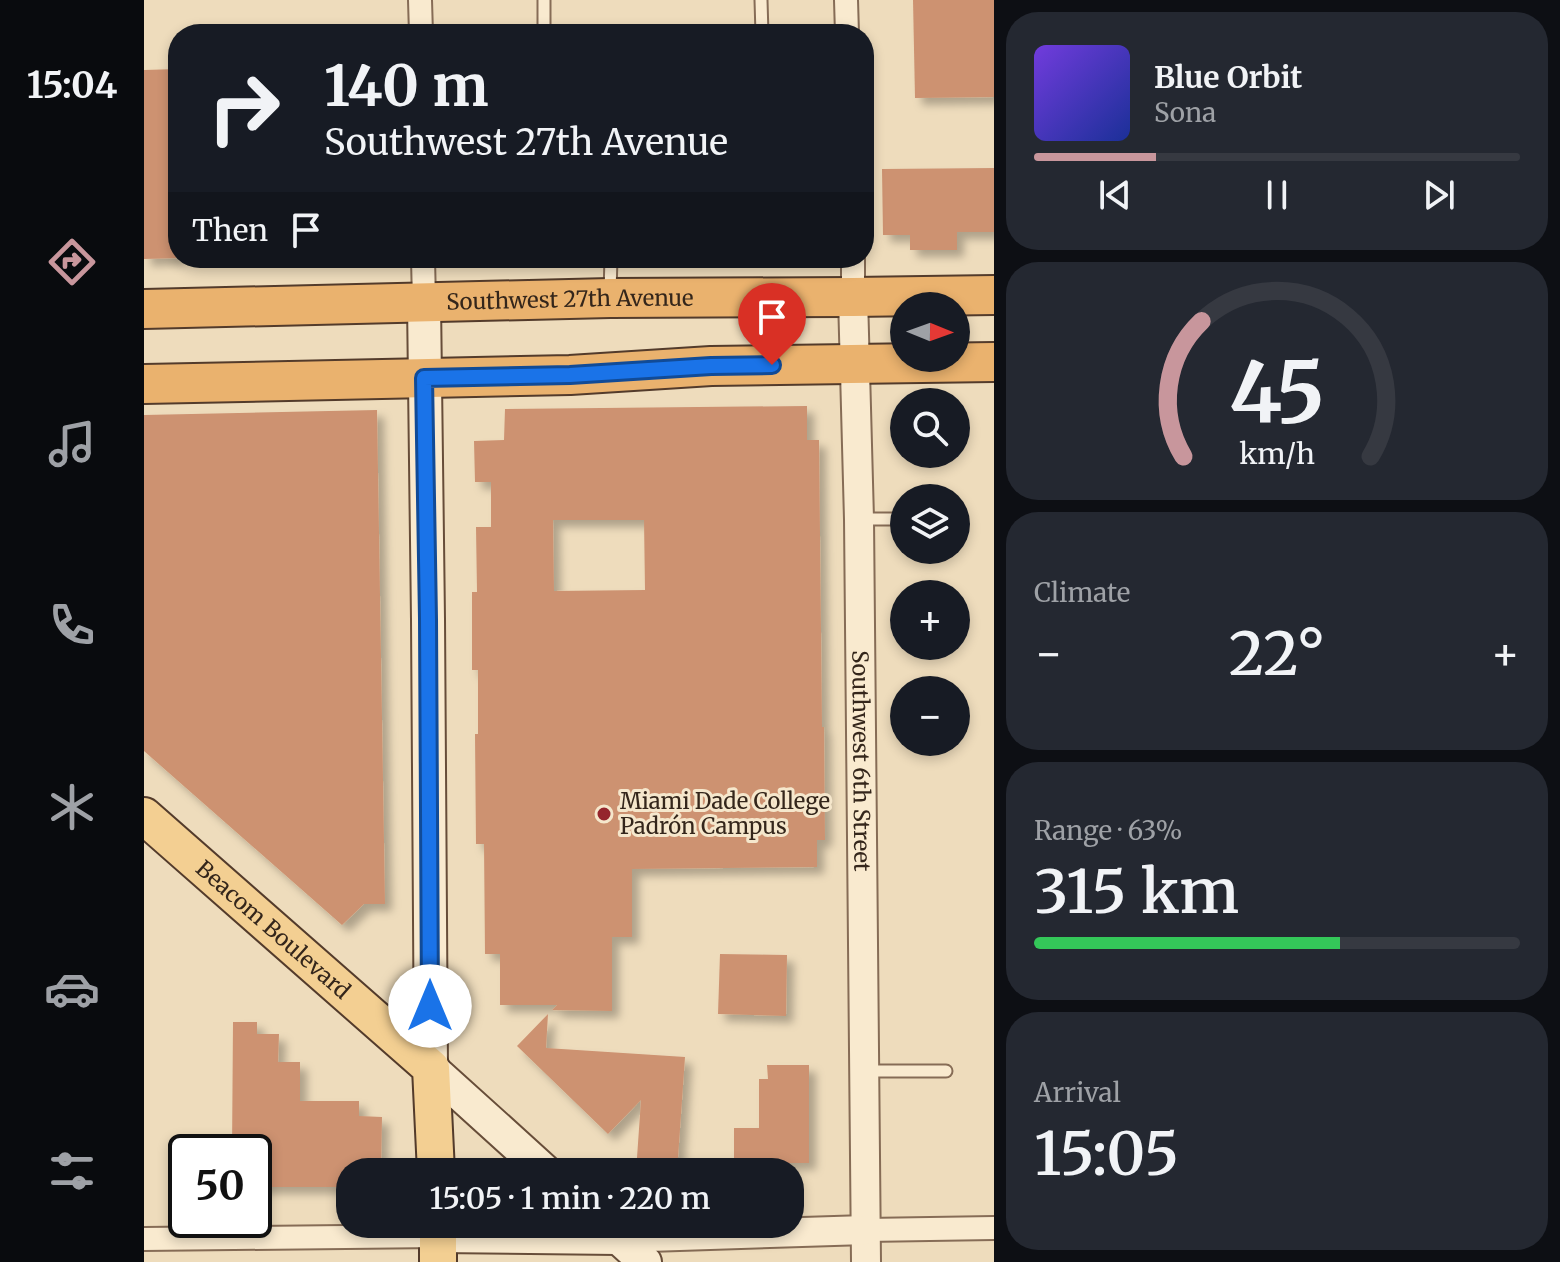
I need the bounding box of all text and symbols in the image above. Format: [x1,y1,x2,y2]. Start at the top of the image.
text: 140 m [324,51,489,121]
icon: right [192,56,296,160]
text: Blue Orbit [1154,58,1302,96]
text: 15:04 [27,63,117,108]
text: Sona [1154,96,1216,129]
text: Southwest 27th Avenue [324,120,728,165]
icon: previous [1093,173,1137,217]
icon: pause [1255,173,1299,217]
icon: next [1417,173,1461,217]
icon: arrive [284,208,328,252]
text: Then [192,211,268,249]
icon: directions [44,234,100,290]
pin [738,283,806,365]
street label: Southwest 27th Avenue [446,284,693,316]
north arrow [890,292,970,372]
map controls [890,292,970,756]
icon: arrive [750,295,794,339]
text: 45 [1229,341,1325,446]
button: search [890,388,970,468]
icon: music [44,416,100,472]
text: km/h [1239,436,1315,472]
button: layers [890,484,970,564]
text: Climate [1034,576,1130,609]
button: + [890,580,970,660]
icon: phone [44,597,100,653]
text: 22° [1229,616,1325,691]
text: − [1034,626,1063,681]
text: + [1491,626,1520,681]
street label: Southwest 6th Street [846,650,876,872]
button: − [890,676,970,756]
icon: climate [44,779,100,835]
place label: Miami Dade College Padrón Campus [620,787,830,840]
marker: Miami Dade College Padrón Campus [595,805,613,823]
text: Range · 63% [1034,814,1182,847]
street label: Beacom Boulevard [190,854,356,1005]
text: 315 km [1034,854,1239,929]
icon: car [44,961,100,1017]
position arrow [388,964,472,1048]
text: Arrival [1034,1076,1121,1109]
text: 15:05 [1034,1116,1179,1191]
speed limit sign: 50 [168,1134,272,1238]
icon: filters [44,1143,100,1199]
text: 15:05 · 1 min · 220 m [430,1179,710,1217]

